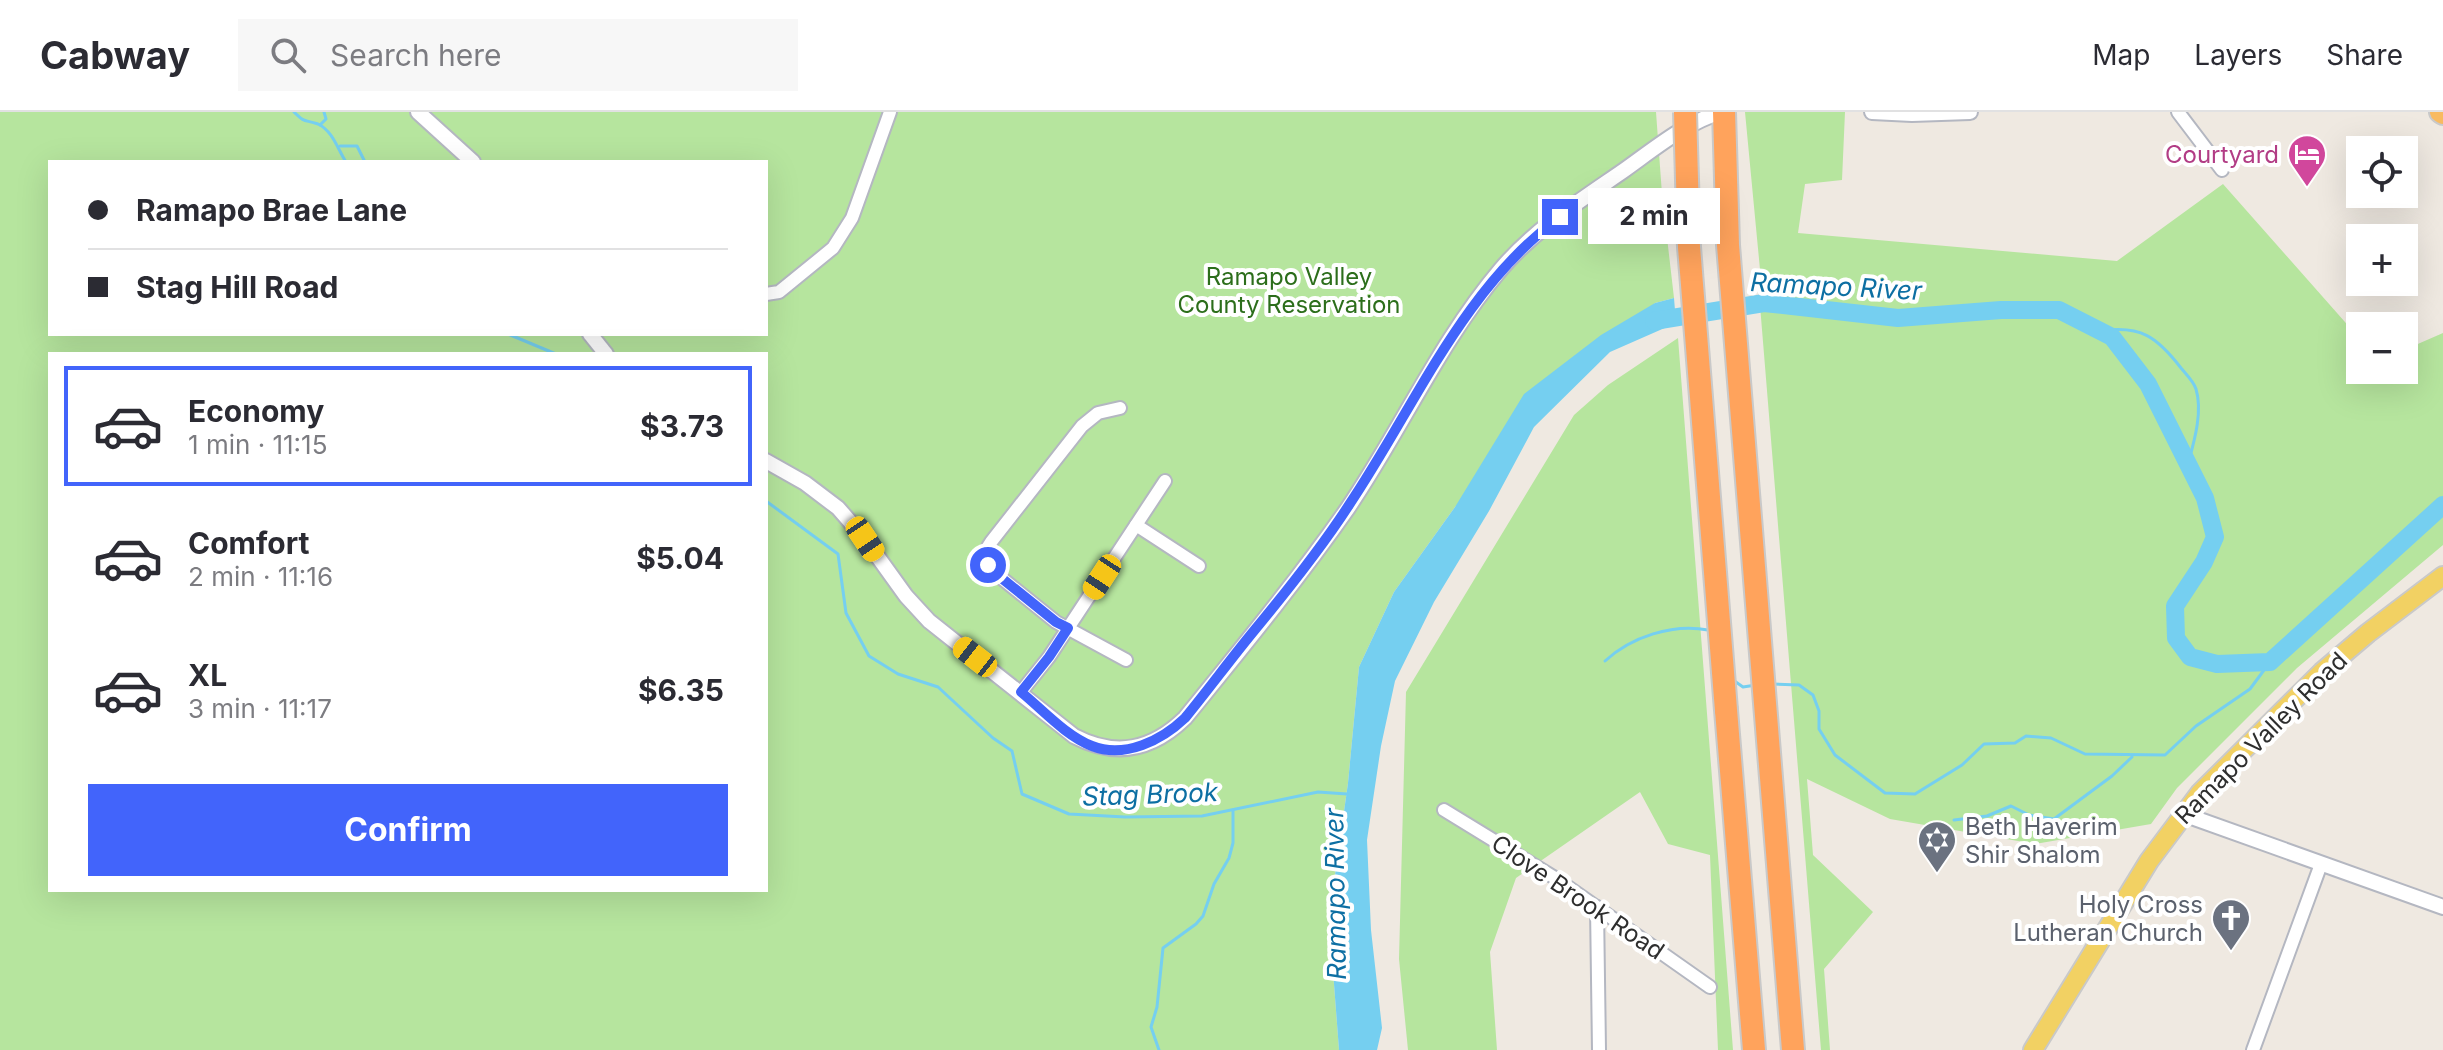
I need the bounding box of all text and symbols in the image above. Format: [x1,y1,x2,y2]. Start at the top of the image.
search box [238,19,798,91]
text: Cabway [40,32,190,78]
icon: search [266,33,310,77]
text: Search here [330,37,502,73]
text: Map [2092,38,2150,72]
text: Layers [2194,38,2282,72]
text: Share [2326,38,2403,72]
hotel icon: Courtyard [2286,133,2328,188]
map controls [2346,136,2418,384]
button: locate [2346,136,2418,208]
place label: Courtyard [2165,140,2279,169]
callout: 2 min [1588,189,1720,245]
text: Ramapo Brae Lane [136,192,407,228]
route end [1542,199,1578,235]
text: 2 min [1619,200,1689,231]
button: + [2346,224,2418,296]
park label: Ramapo Valley County Reservation [1177,262,1401,319]
water label: Ramapo River [1749,266,1924,306]
text: Stag Hill Road [136,269,339,305]
button: − [2346,312,2418,384]
icon: car [92,390,164,462]
text: Economy [188,393,324,429]
text: $3.73 [640,408,724,444]
text: 1 min · 11:15 [188,429,327,460]
car [842,512,888,566]
icon: car [92,522,164,594]
text: Comfort [188,525,309,561]
text: $5.04 [636,540,724,576]
route start [970,547,1006,583]
car [1079,550,1125,604]
text: 2 min · 11:16 [188,561,333,592]
car [949,633,1001,681]
street label: Ramapo Valley Road [2169,646,2353,830]
icon: car [92,654,164,726]
text: XL [188,657,227,693]
text: $6.35 [638,672,724,708]
text: 3 min · 11:17 [188,693,332,724]
water label: Stag Brook [1081,776,1219,812]
button: Confirm [88,784,728,876]
water label: Ramapo River [1318,807,1352,980]
place label: Beth Haverim Shir Shalom [1965,812,2118,869]
synagogue icon: Beth Haverim Shir Shalom [1916,819,1958,874]
street label: Clove Brook Road [1486,829,1670,965]
place label: Holy Cross Lutheran Church [2013,890,2203,947]
church icon: Holy Cross Lutheran Church [2210,897,2252,952]

